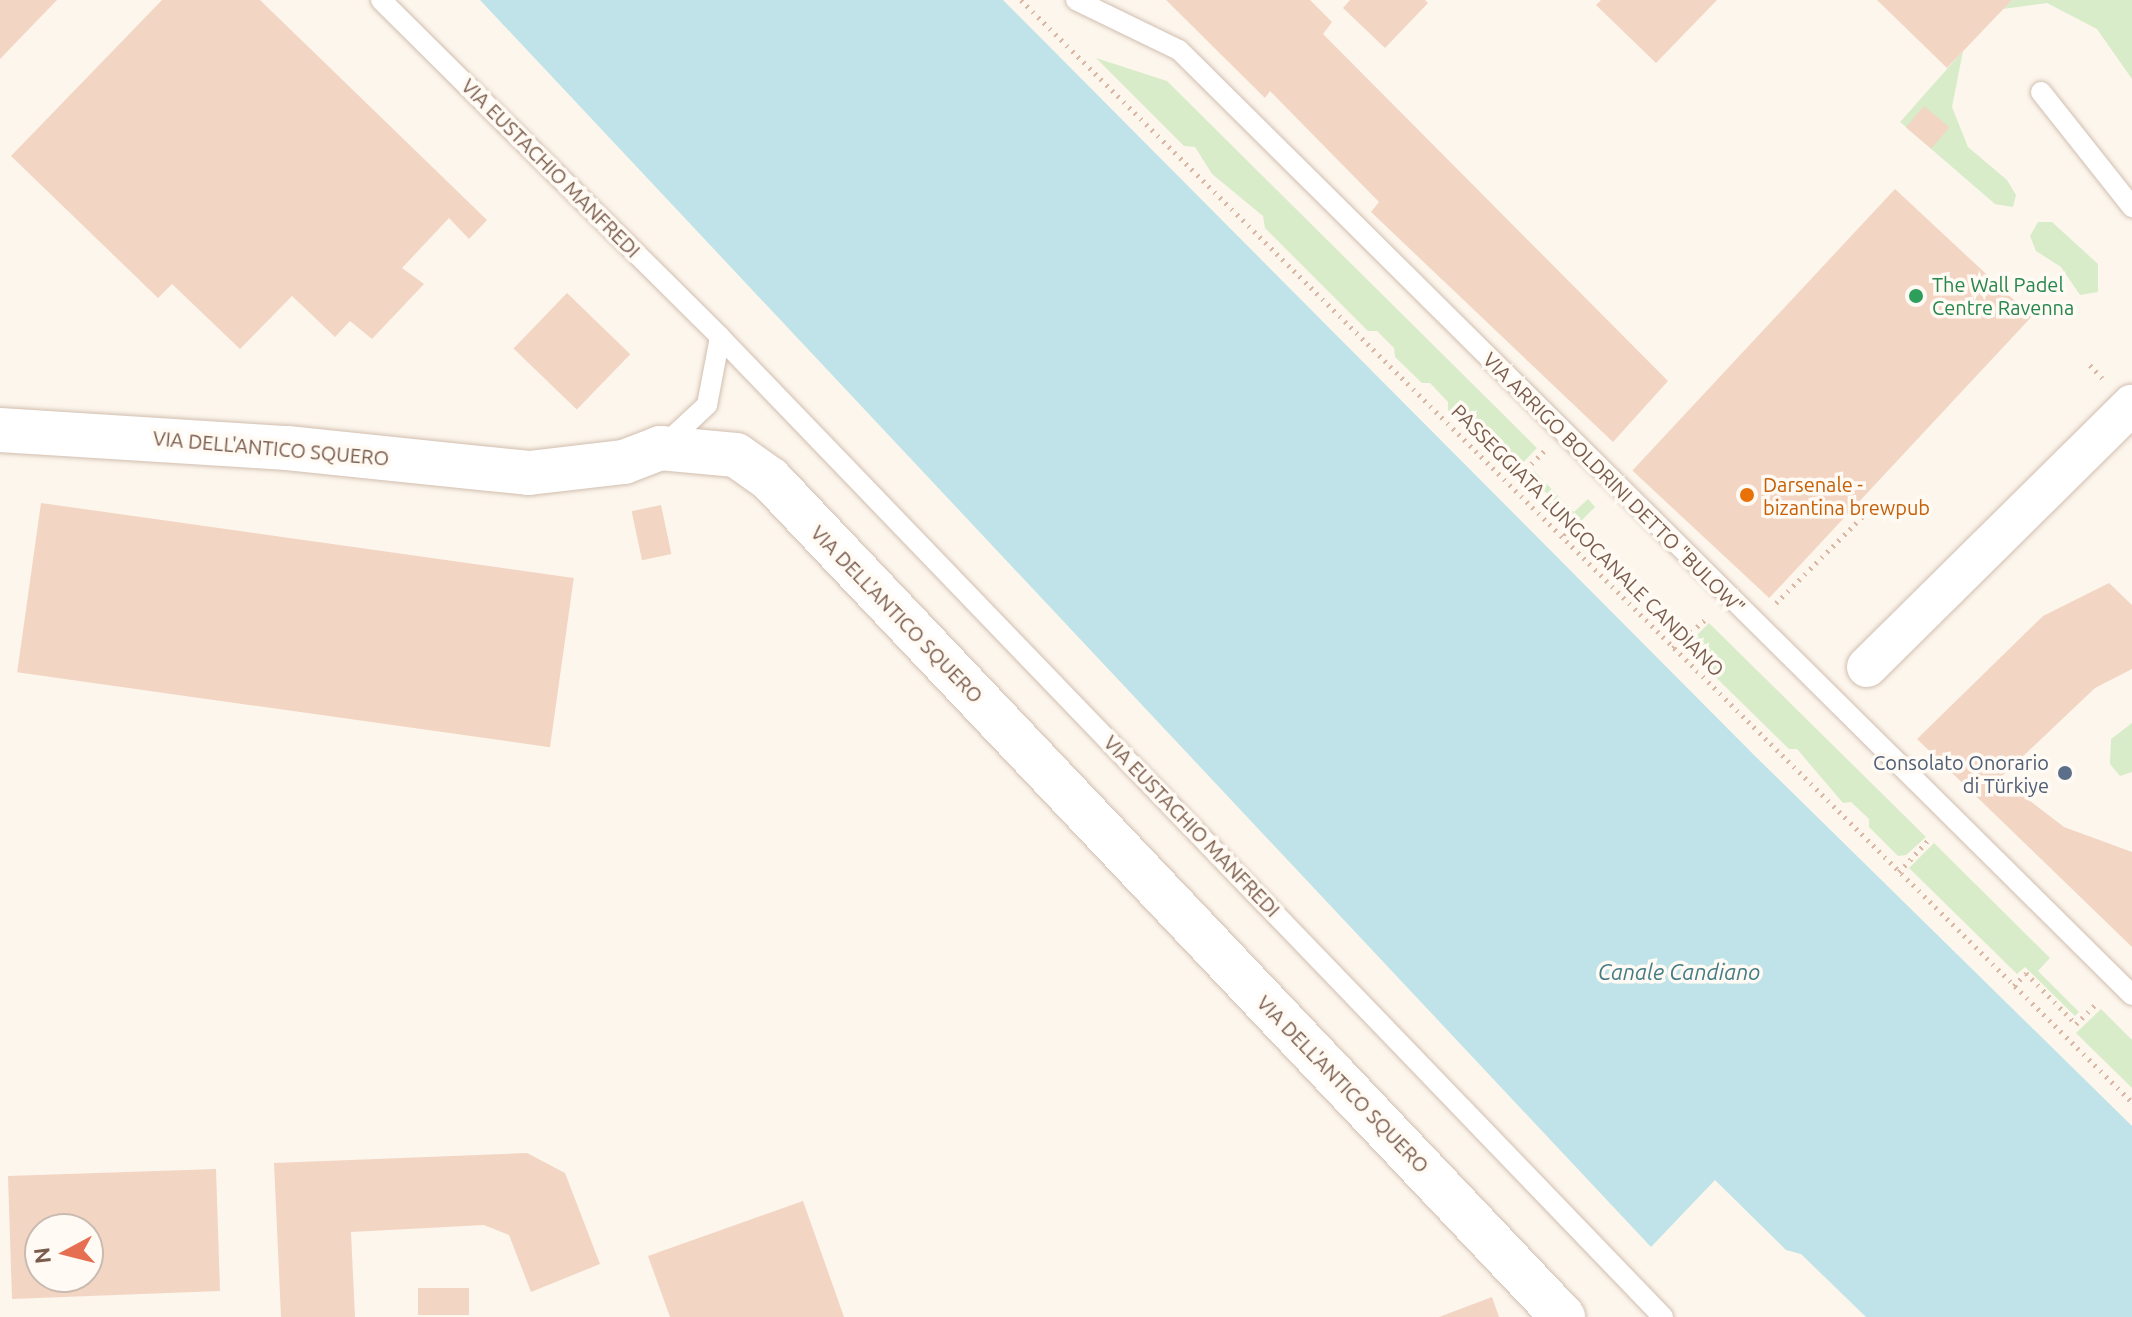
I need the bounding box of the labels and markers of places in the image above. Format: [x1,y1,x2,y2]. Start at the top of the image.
place label: The Wall Padel Centre Ravenna [1932,272,2074,319]
marker: The Wall Padel Centre Ravenna [1907,287,1925,305]
place label: Darsenale - bizantina brewpub [1763,472,1930,519]
marker: Darsenale - bizantina brewpub [1738,486,1756,504]
place label: Consolato Onorario di Türkiye [1873,750,2049,797]
marker: Consolato Onorario di Türkiye [2056,764,2074,782]

